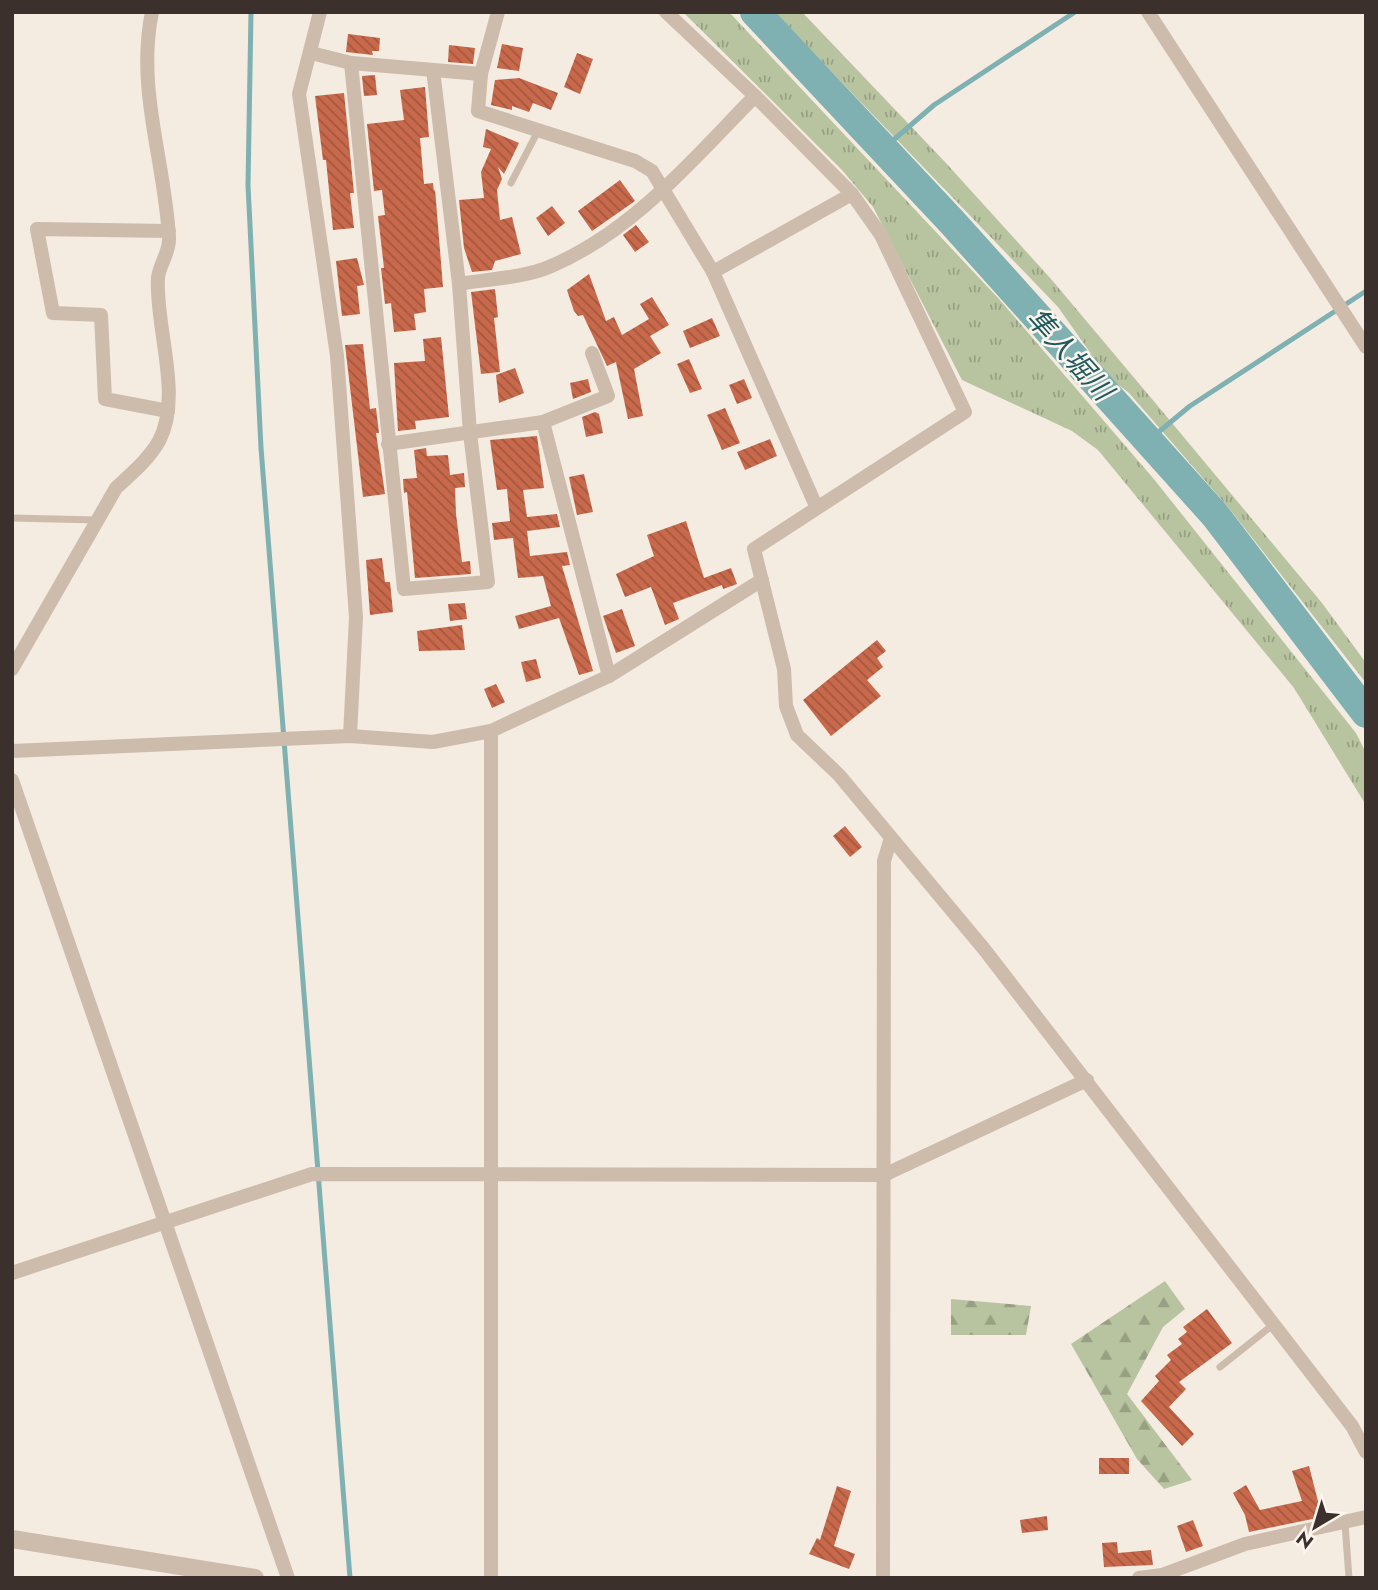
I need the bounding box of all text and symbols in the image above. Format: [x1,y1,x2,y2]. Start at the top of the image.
water label: 隼人堀川 [1017,299,1124,412]
north arrow [1280,1492,1350,1562]
text: N [1291,1525,1319,1555]

